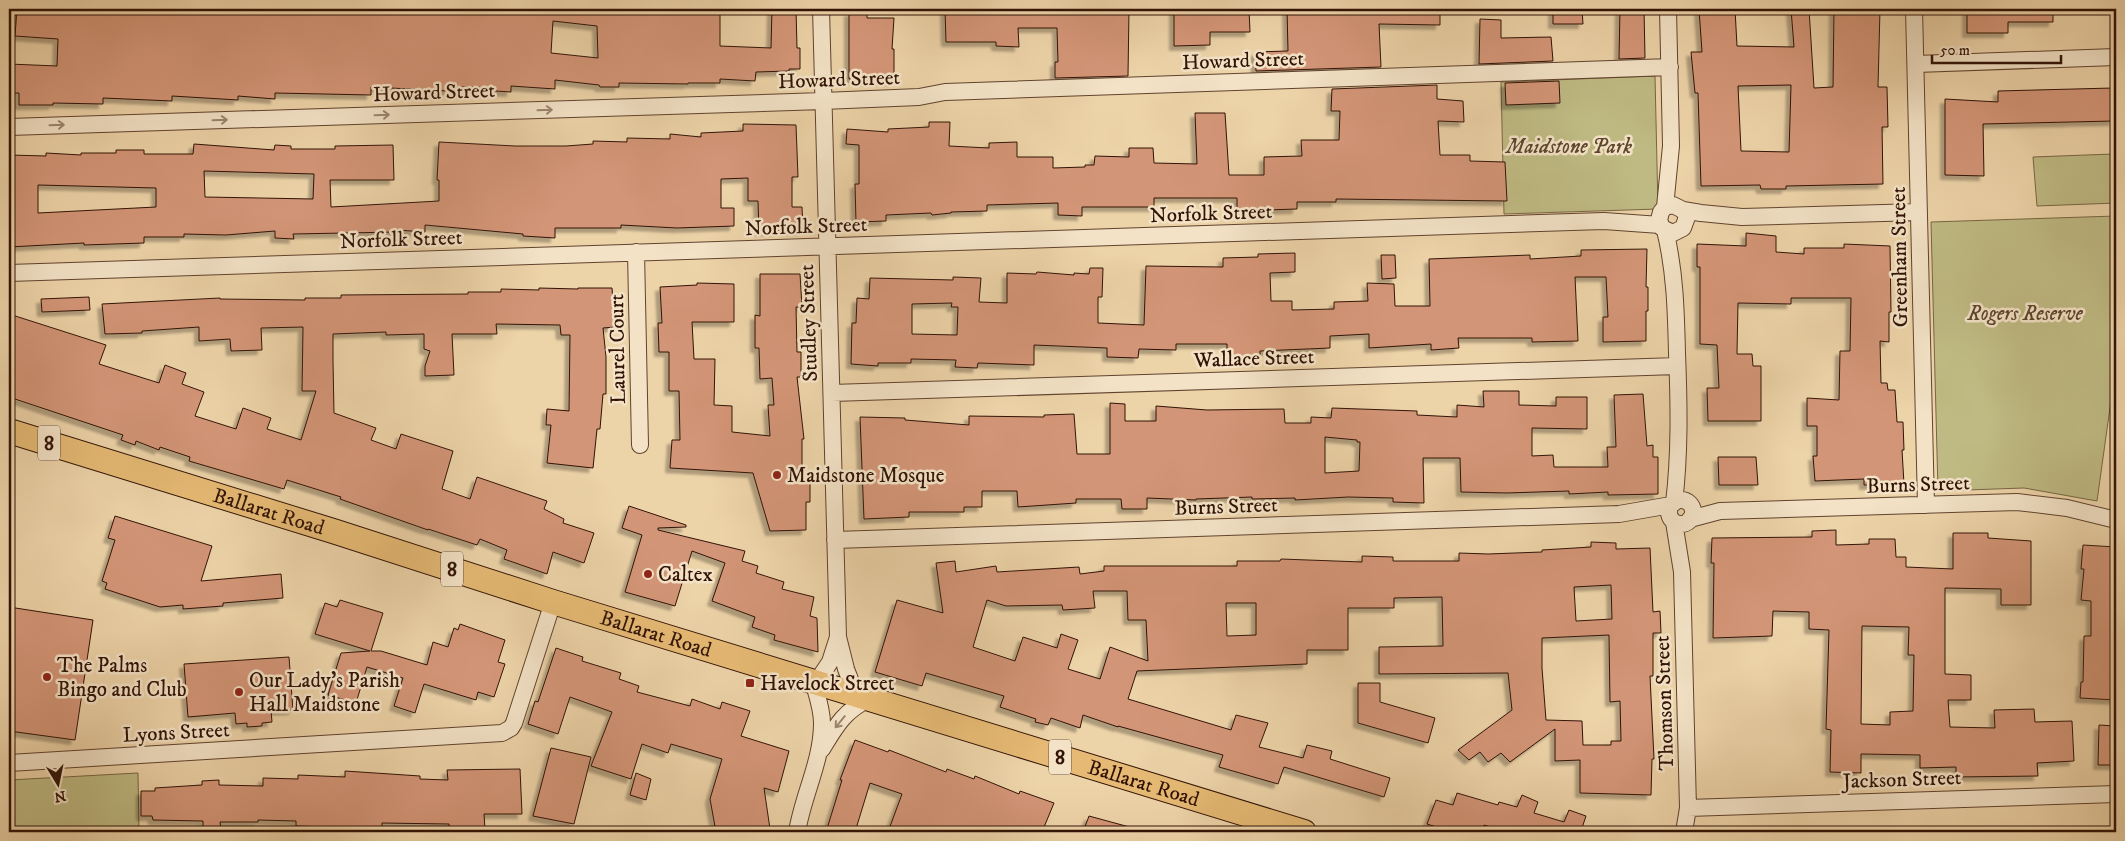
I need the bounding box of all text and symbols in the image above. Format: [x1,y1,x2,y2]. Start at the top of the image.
scale bar [1932,32,2061,64]
text: 50 m [1940,41,1970,60]
street label: Howard Street [1182,46,1305,76]
street label: Howard Street [778,65,901,95]
street label: Howard Street [373,78,496,108]
one-way arrow [536,105,552,115]
one-way arrow [374,110,390,120]
one-way arrow [212,116,228,125]
one-way arrow [49,121,65,130]
park label: Maidstone Park [1504,134,1632,160]
street label: Greenham Street [1886,186,1914,328]
street label: Norfolk Street [1149,199,1273,229]
street label: Norfolk Street [744,212,868,242]
street label: Norfolk Street [339,225,463,255]
street label: Studley Street [794,264,824,382]
street label: Laurel Court [604,293,632,404]
park label: Rogers Reserve [1966,301,2083,327]
street label: Wallace Street [1192,344,1315,374]
road number: 8 [38,426,60,460]
place label: Maidstone Mosque [787,463,945,489]
marker: Maidstone Mosque [771,469,783,481]
street label: Burns Street [1866,470,1970,500]
street label: Ballarat Road [210,483,328,542]
street label: Burns Street [1174,492,1278,522]
road number: 8 [441,552,463,586]
place label: Caltex [658,562,713,588]
marker: Caltex [642,568,654,580]
street label: Ballarat Road [597,605,715,664]
street label: Thomson Street [1650,635,1680,771]
place label: The Palms Bingo and Club [57,653,187,703]
place label: Our Lady's Parish Hall Maidstone [249,668,400,718]
marker: The Palms Bingo and Club [41,671,53,683]
place label: Havelock Street [760,671,895,697]
marker: Havelock Street [744,677,756,689]
marker: Our Lady's Parish Hall Maidstone [233,686,245,698]
one-way arrow [834,715,845,728]
street label: Lyons Street [122,717,230,749]
road number: 8 [1049,740,1071,774]
street label: Ballarat Road [1084,755,1203,813]
north arrow [32,758,82,808]
street label: Jackson Street [1840,765,1962,795]
text: N [52,786,67,806]

